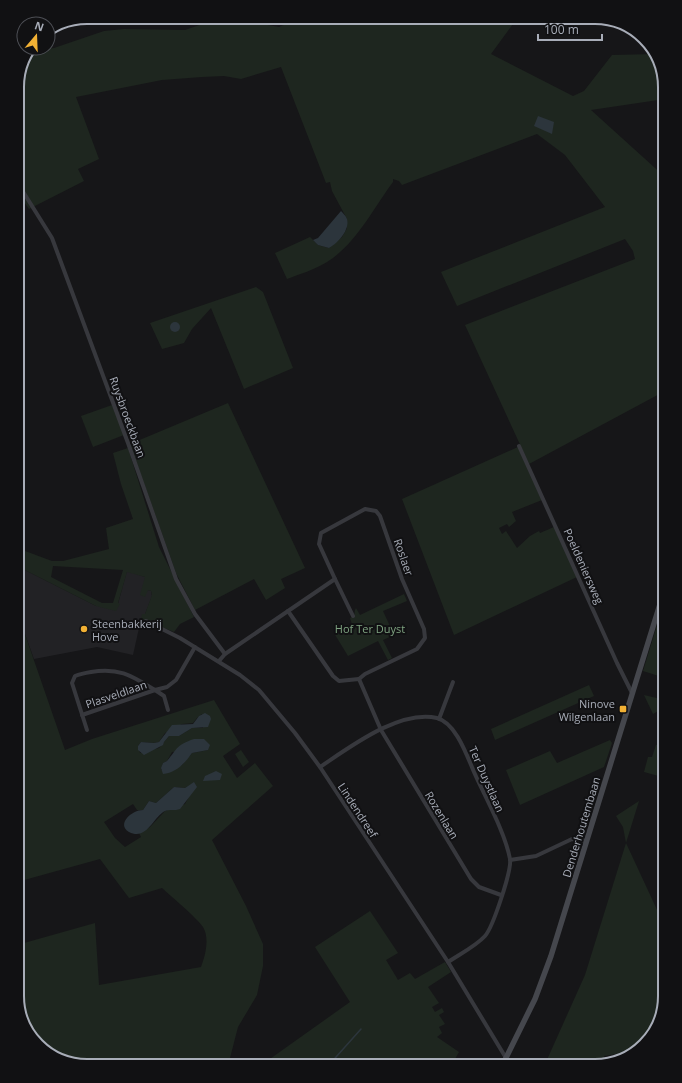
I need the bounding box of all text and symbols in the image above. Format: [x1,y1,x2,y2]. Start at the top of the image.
north arrow [16,16,56,56]
scale bar [538,16,602,42]
text: N [33,18,46,35]
text: 100 m [544,21,579,38]
street label: Ruysbroeckbaan [106,374,150,460]
street label: Poeldeniersweg [561,526,607,606]
street label: Roslaer [391,536,417,578]
place label: Steenbakkerij Hove [92,616,162,644]
park label: Hof Ter Duyst [335,621,405,636]
marker: Steenbakkerij Hove [79,624,89,634]
street label: Plasveldlaan [83,677,149,711]
place label: Ninove Wilgenlaan [559,696,615,724]
marker: Ninove Wilgenlaan [618,704,628,714]
street label: Ter Duystlaan [466,744,508,814]
street label: Denderhoutembaan [559,775,603,879]
street label: Lindendreef [335,780,382,841]
street label: Rozenlaan [422,788,462,842]

